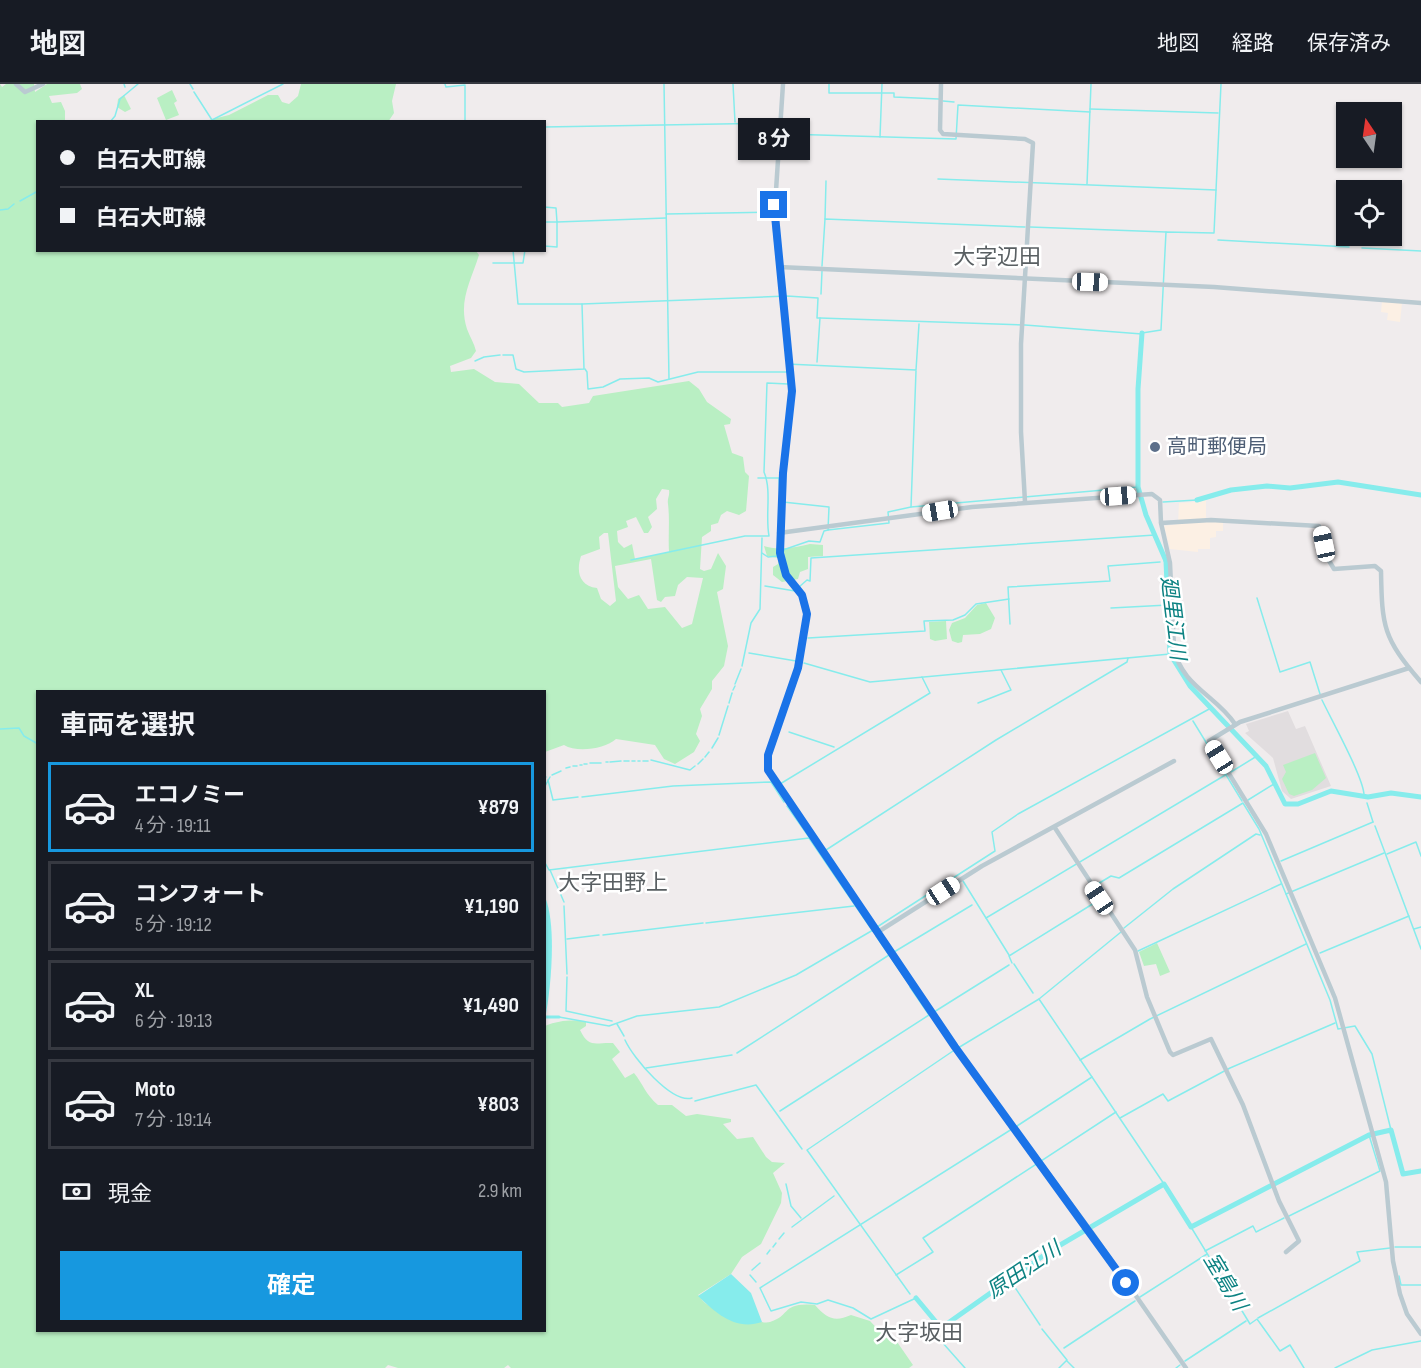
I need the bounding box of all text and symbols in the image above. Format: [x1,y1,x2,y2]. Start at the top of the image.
text: 地図 [30,28,86,61]
text: 地図 [1157,31,1199,56]
text: 経路 [1232,31,1274,56]
text: 保存済み [1307,31,1391,56]
north arrow [1336,102,1402,168]
map controls [1336,102,1402,246]
callout: 8 分 [738,118,810,160]
text: 8 分 [758,127,790,151]
text: 白石大町線 [96,147,206,174]
button: locate [1336,180,1402,246]
route end [760,191,787,218]
text: 白石大町線 [96,205,206,232]
district label: 大字辺田 [953,244,1041,271]
car [1072,272,1108,292]
place label: 高町郵便局 [1167,435,1267,459]
marker: 高町郵便局 [1148,440,1162,454]
car [1099,486,1137,506]
car [921,499,959,523]
car [1311,525,1337,563]
water label: 廻里江川 [1155,575,1191,663]
text: 車両を選択 [60,710,195,742]
car [1202,737,1236,777]
icon: car [63,780,117,834]
text: エコノミー [135,782,245,809]
text: ¥879 [477,794,519,821]
text: 4 分 · 19:11 [135,814,211,838]
district label: 大字田野上 [558,870,668,897]
car [923,874,963,908]
car [1081,878,1117,918]
icon: car [63,879,117,933]
text: コンフォート [135,881,266,908]
text: ¥1,190 [464,893,519,920]
text: 5 分 · 19:12 [135,913,212,937]
text: XL [135,977,154,1004]
icon: car [63,978,117,1032]
text: ¥1,490 [462,992,519,1019]
text: 6 分 · 19:13 [135,1009,212,1033]
text: Moto [135,1076,175,1103]
icon: car [63,1077,117,1131]
text: ¥803 [477,1091,519,1118]
text: 7 分 · 19:14 [135,1108,212,1132]
icon: cash [60,1175,93,1208]
text: 2.9 km [478,1179,522,1203]
text: 現金 [108,1181,152,1208]
water label: 原田江川 [982,1235,1067,1304]
water label: 室島川 [1198,1249,1253,1317]
button: 確定 [60,1251,522,1320]
route start [1112,1269,1139,1296]
district label: 大字坂田 [875,1320,963,1347]

